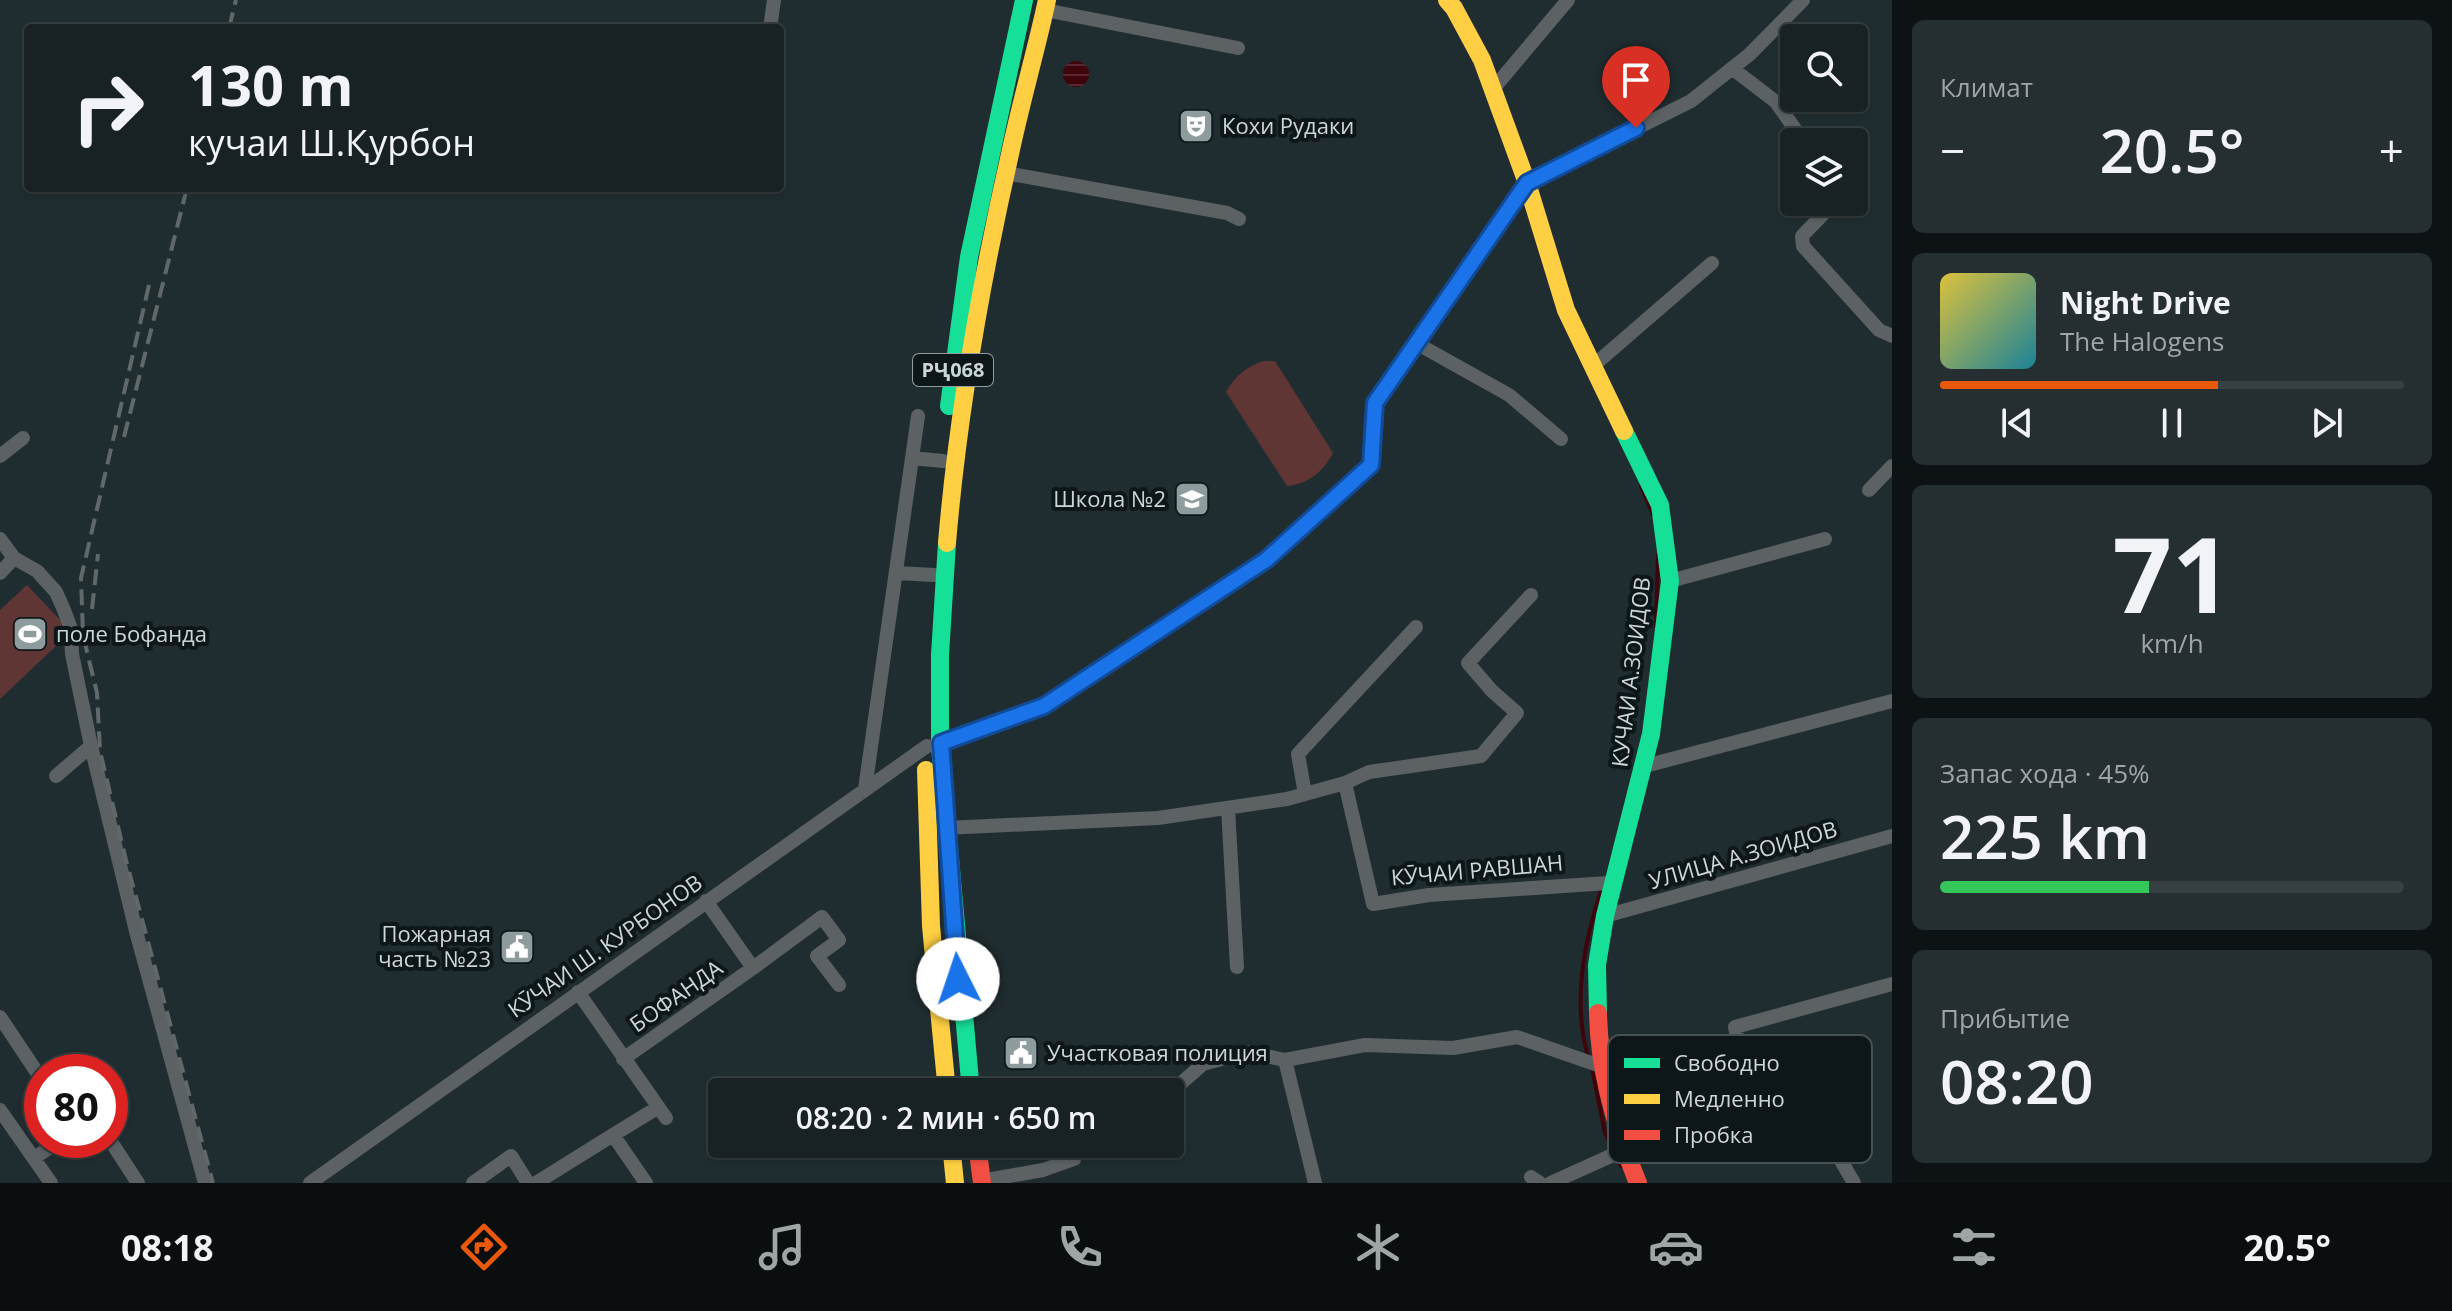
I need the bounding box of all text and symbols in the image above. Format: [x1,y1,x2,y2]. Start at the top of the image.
map controls [1780,24,1868,216]
button: search [1780,24,1868,112]
text: 130 m [188,46,354,122]
pin [1602,46,1670,128]
icon: right [56,56,160,160]
icon: arrive [1614,58,1658,102]
text: Климат [1940,69,2033,105]
theatre icon: Кохи Рудаки [1177,107,1215,145]
text: 20.5° [2099,109,2245,191]
place label: Кохи Рудаки [1222,110,1354,140]
text: кучаи Ш.Қурбон [188,118,475,167]
text: − [1940,120,1965,180]
text: + [2379,120,2404,180]
button: layers [1780,128,1868,216]
text: Night Drive [2060,282,2231,323]
text: The Halogens [2060,323,2225,359]
road number: РҶ068 [913,354,993,386]
icon: previous [1995,401,2039,445]
icon: pause [2150,401,2194,445]
icon: next [2305,401,2349,445]
school or university icon: Школа №2 [1173,480,1211,518]
place label: Школа №2 [1053,483,1166,513]
text: 71 [2113,502,2231,643]
street label: КУЧАИ А.ЗОИДОВ [1603,575,1657,769]
sports icon: поле Бофанда [11,615,49,653]
place label: поле Бофанда [56,618,207,648]
text: km/h [2140,625,2204,661]
text: Запас хода · 45% [1940,755,2150,791]
text: 225 km [1940,795,2150,877]
street label: УЛИЦА А.ЗОИДОВ [1645,813,1840,895]
street label: КӮЧАИ РАВШАН [1390,847,1564,891]
street label: КӮЧАИ Ш. КУРБОНОВ [501,867,708,1024]
place label: Пожарная часть №23 [378,918,491,973]
public building icon: Пожарная часть №23 [498,928,536,966]
position arrow [916,937,1000,1021]
street label: БОФАНДА [623,952,728,1038]
text: Прибытие [1940,1000,2070,1036]
public building icon: Участковая полиция [1002,1034,1040,1072]
legend [1608,1035,1872,1163]
place label: Участковая полиция [1047,1037,1268,1067]
text: 08:20 [1940,1040,2094,1122]
text: Свободно [1674,1047,1780,1077]
speed limit sign: 80 [24,1054,128,1158]
text: Медленно [1674,1083,1785,1113]
text: 08:20 · 2 мин · 650 m [796,1097,1096,1138]
text: Пробка [1674,1119,1753,1149]
icon: directions [456,1219,512,1275]
icon: music [754,1219,810,1275]
icon: phone [1052,1219,1108,1275]
icon: climate [1350,1219,1406,1275]
icon: car [1648,1219,1704,1275]
icon: filters [1946,1219,2002,1275]
text: 08:18 [121,1223,214,1272]
text: 20.5° [2243,1223,2331,1272]

